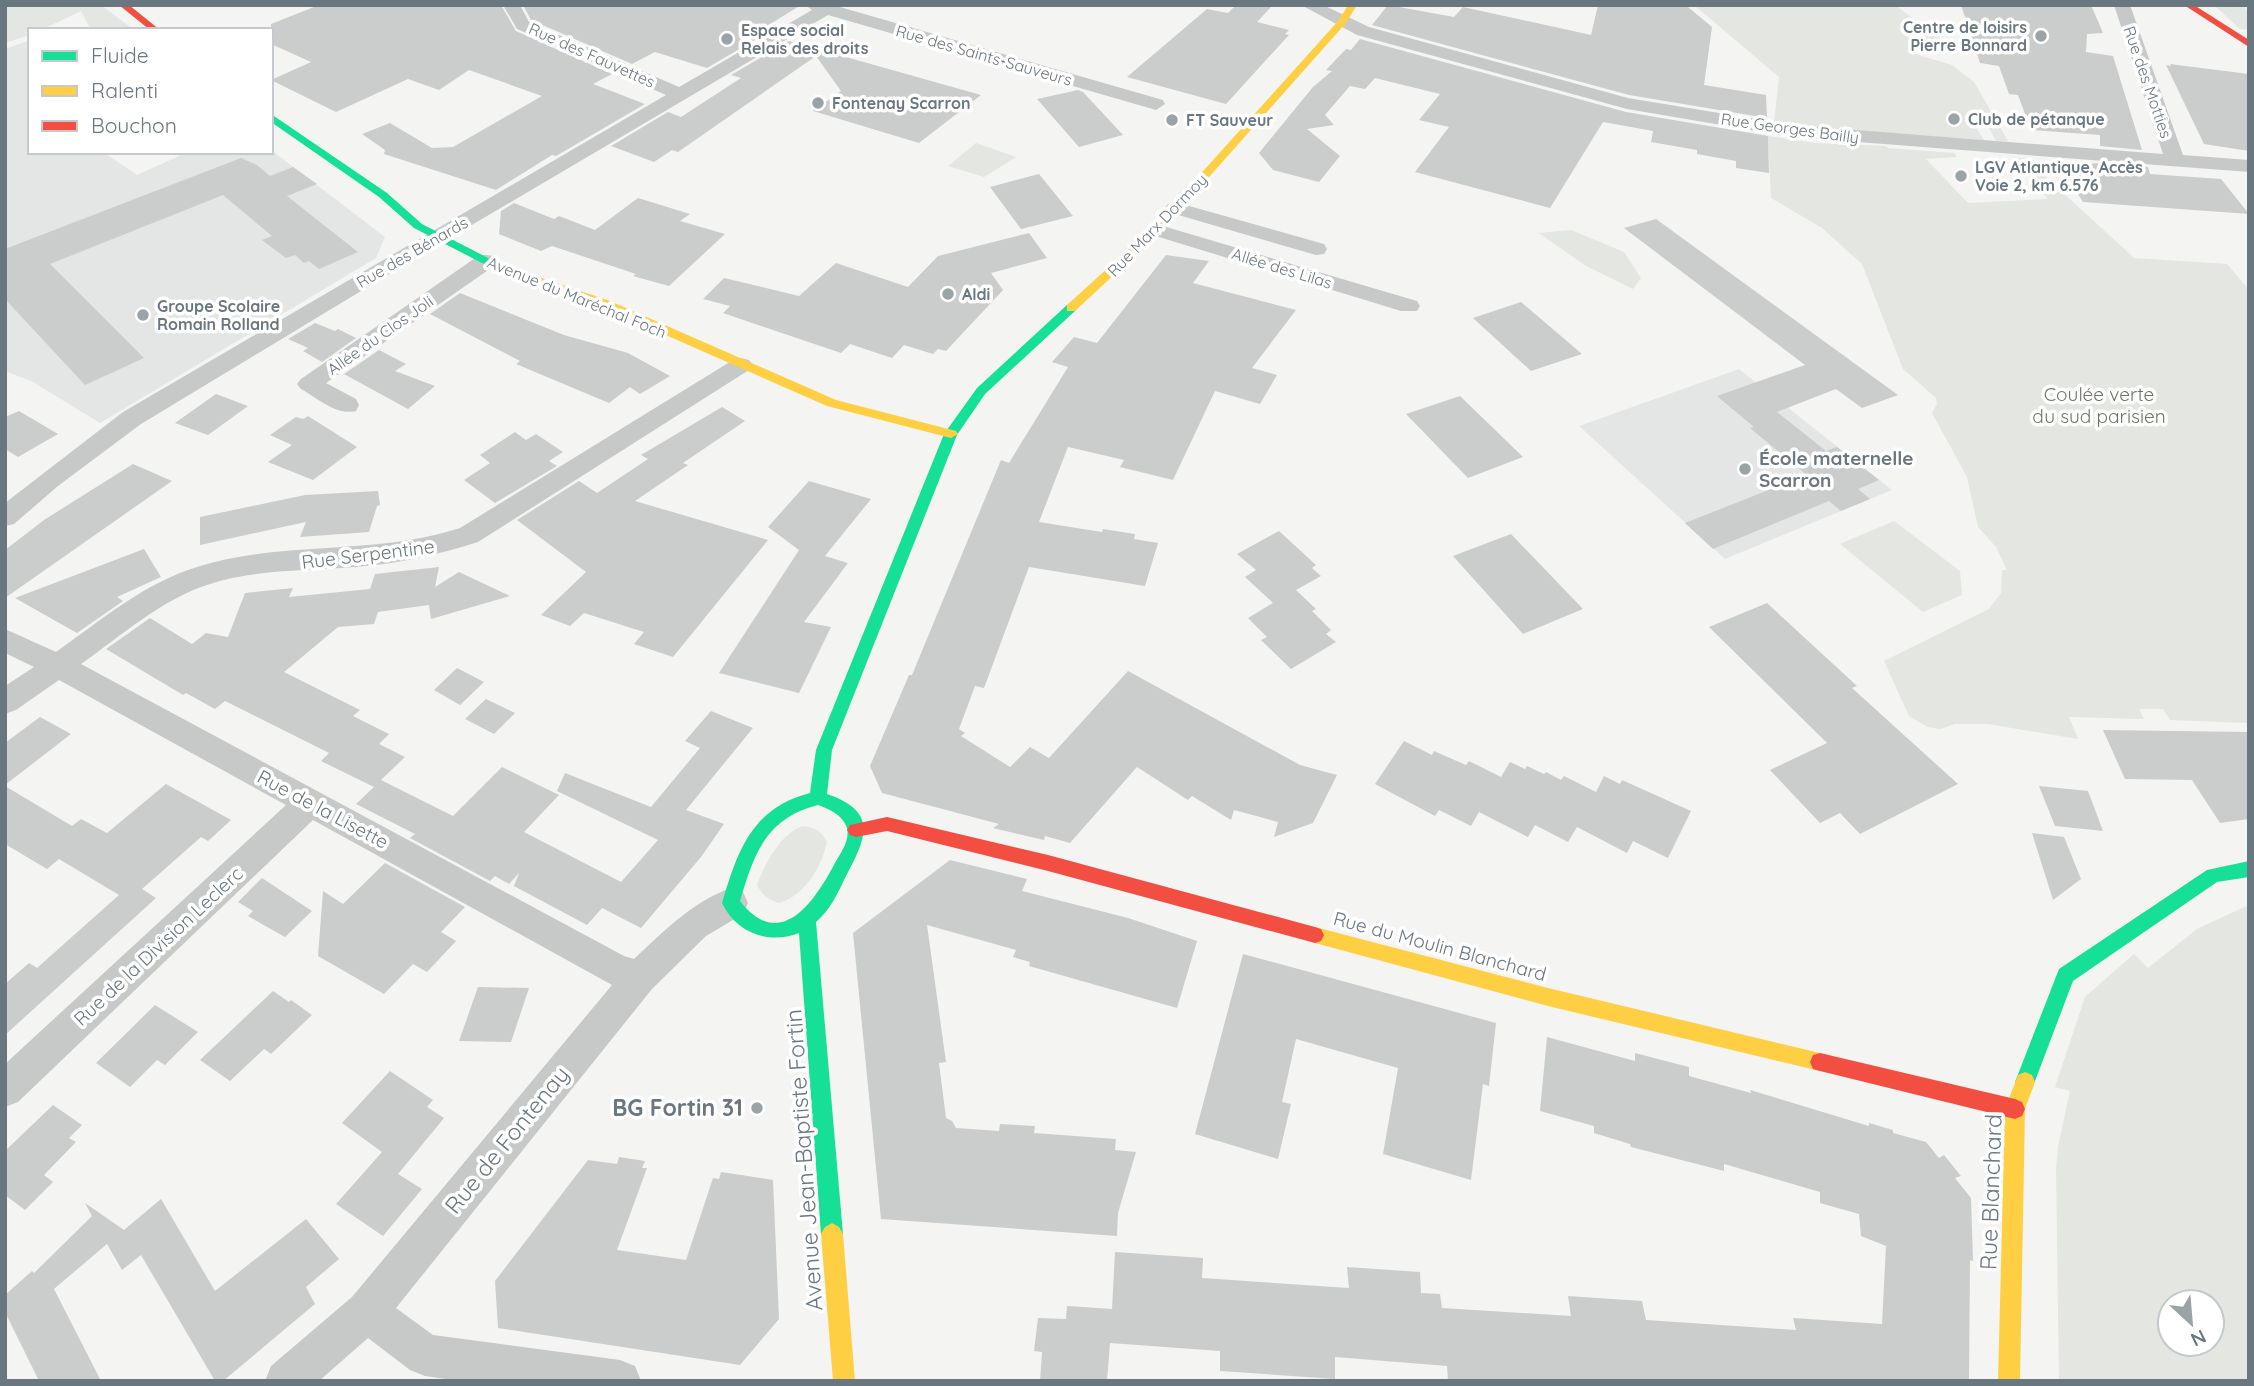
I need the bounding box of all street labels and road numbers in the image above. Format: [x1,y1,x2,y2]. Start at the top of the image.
street label: Rue des Fauvettes [526,18,658,92]
street label: Rue des Saints-Sauveurs [894,20,1074,90]
street label: Rue des Motties [2119,23,2177,141]
street label: Rue Georges Bailly [1720,108,1860,148]
street label: Rue Marx Dormoy [1103,169,1211,281]
street label: Rue des Bénards [353,212,471,292]
street label: Allée des Lilas [1230,243,1334,293]
street label: Avenue du Maréchal Foch [485,252,669,342]
street label: Allée du Clos Joli [323,291,437,379]
street label: Rue Serpentine [300,534,436,574]
street label: Rue de la Lisette [253,764,393,854]
street label: Rue de la Division Leclerc [68,861,248,1031]
street label: Rue du Moulin Blanchard [1331,906,1549,986]
street label: Avenue Jean-Baptiste Fortin [778,1008,829,1312]
street label: Rue de Fontenay [438,1060,575,1219]
street label: Rue Blanchard [1973,1113,2008,1271]

